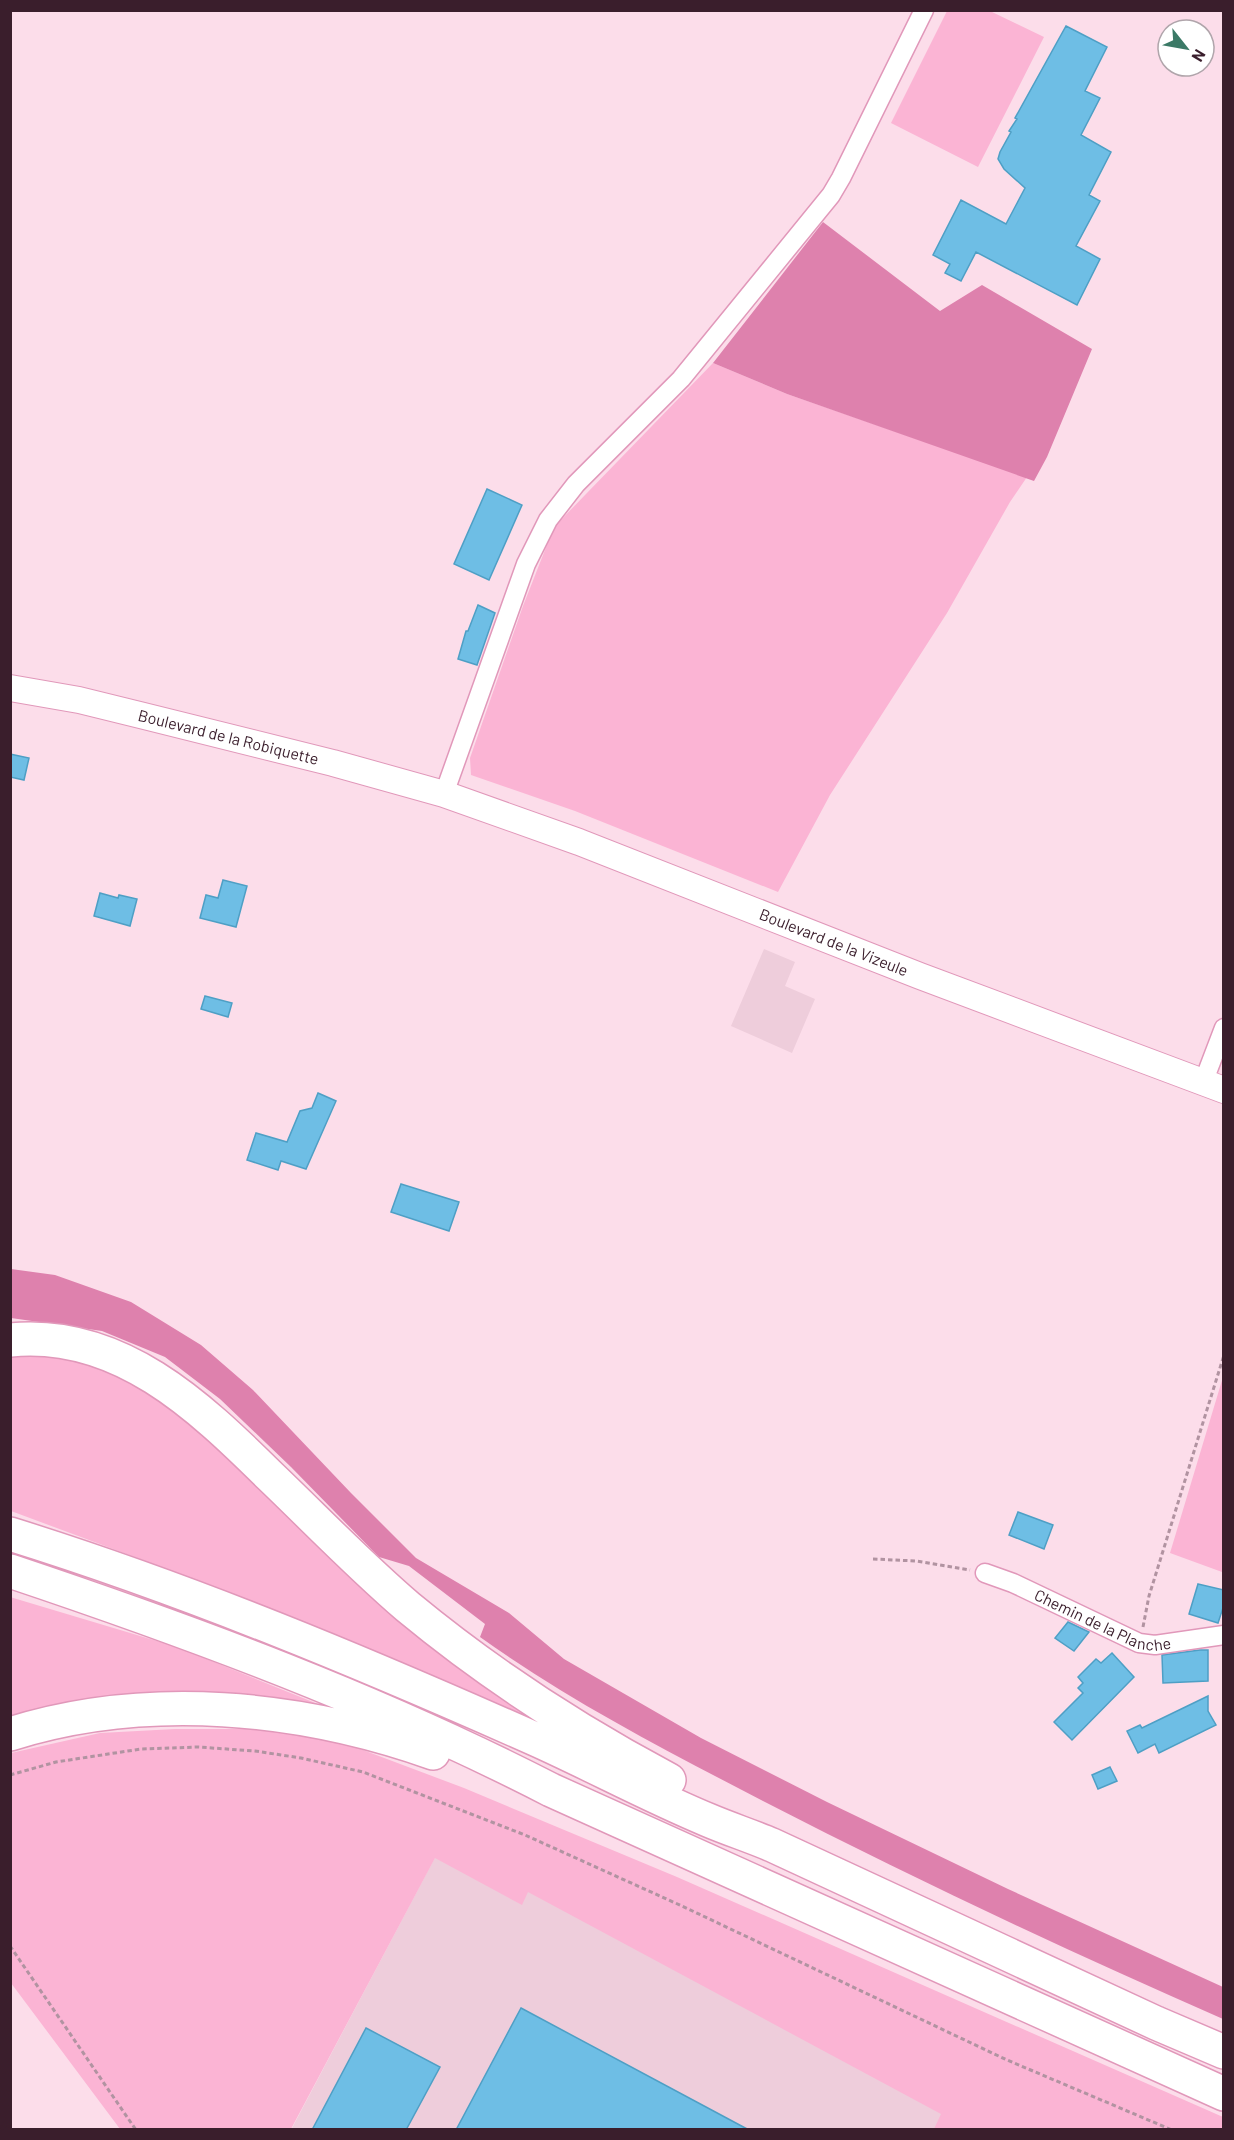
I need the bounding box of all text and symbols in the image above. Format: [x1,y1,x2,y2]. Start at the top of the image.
north arrow [1156,18,1216,78]
text: N [1188,47,1210,65]
street label: Boulevard de la Robiquette [136,705,321,768]
street label: Boulevard de la Vizeule [757,904,911,979]
street label: Chemin de la Planche [1032,1585,1172,1654]

